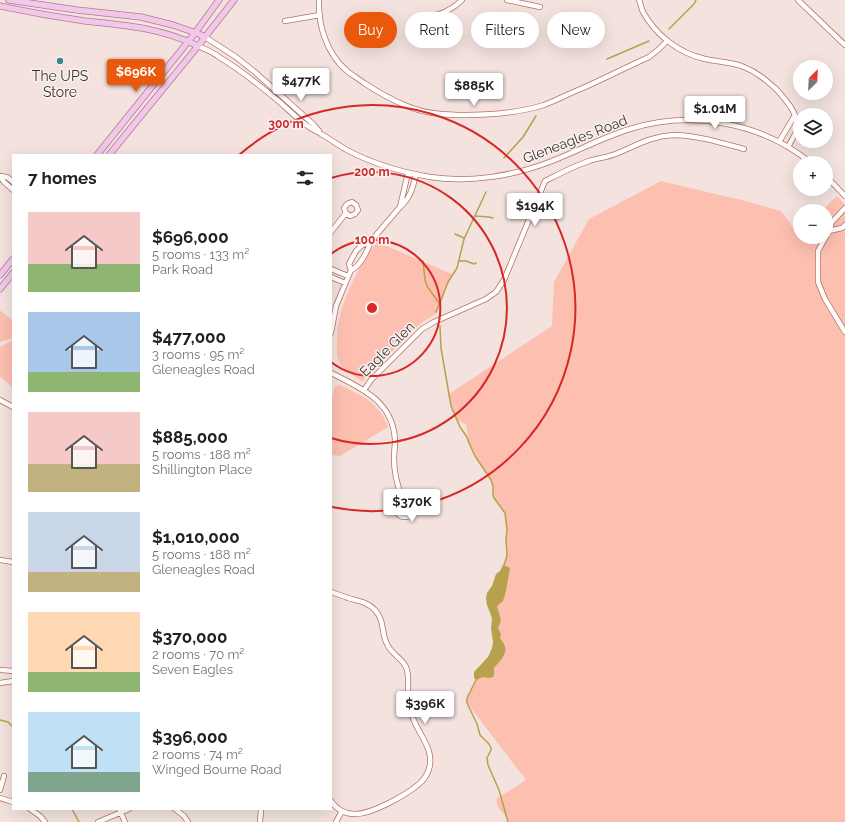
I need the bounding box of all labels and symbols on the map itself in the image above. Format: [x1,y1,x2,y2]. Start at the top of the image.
marker: The UPS Store [55,56,65,66]
pin: $696K [108,59,164,93]
north arrow [793,60,833,100]
place label: The UPS Store [32,68,89,100]
pin: $477K [273,68,329,102]
pin: $885K [446,73,502,107]
pin: $1.01M [682,96,748,130]
street label: Gleneagles Road [520,112,630,166]
text: 300 m [268,117,304,131]
text: 200 m [354,165,390,179]
pin: $194K [507,193,563,227]
text: 100 m [355,233,389,247]
centre of rings [365,301,379,315]
street label: Eagle Glen [356,318,418,380]
pin: $370K [384,489,440,523]
pin: $396K [397,691,453,725]

